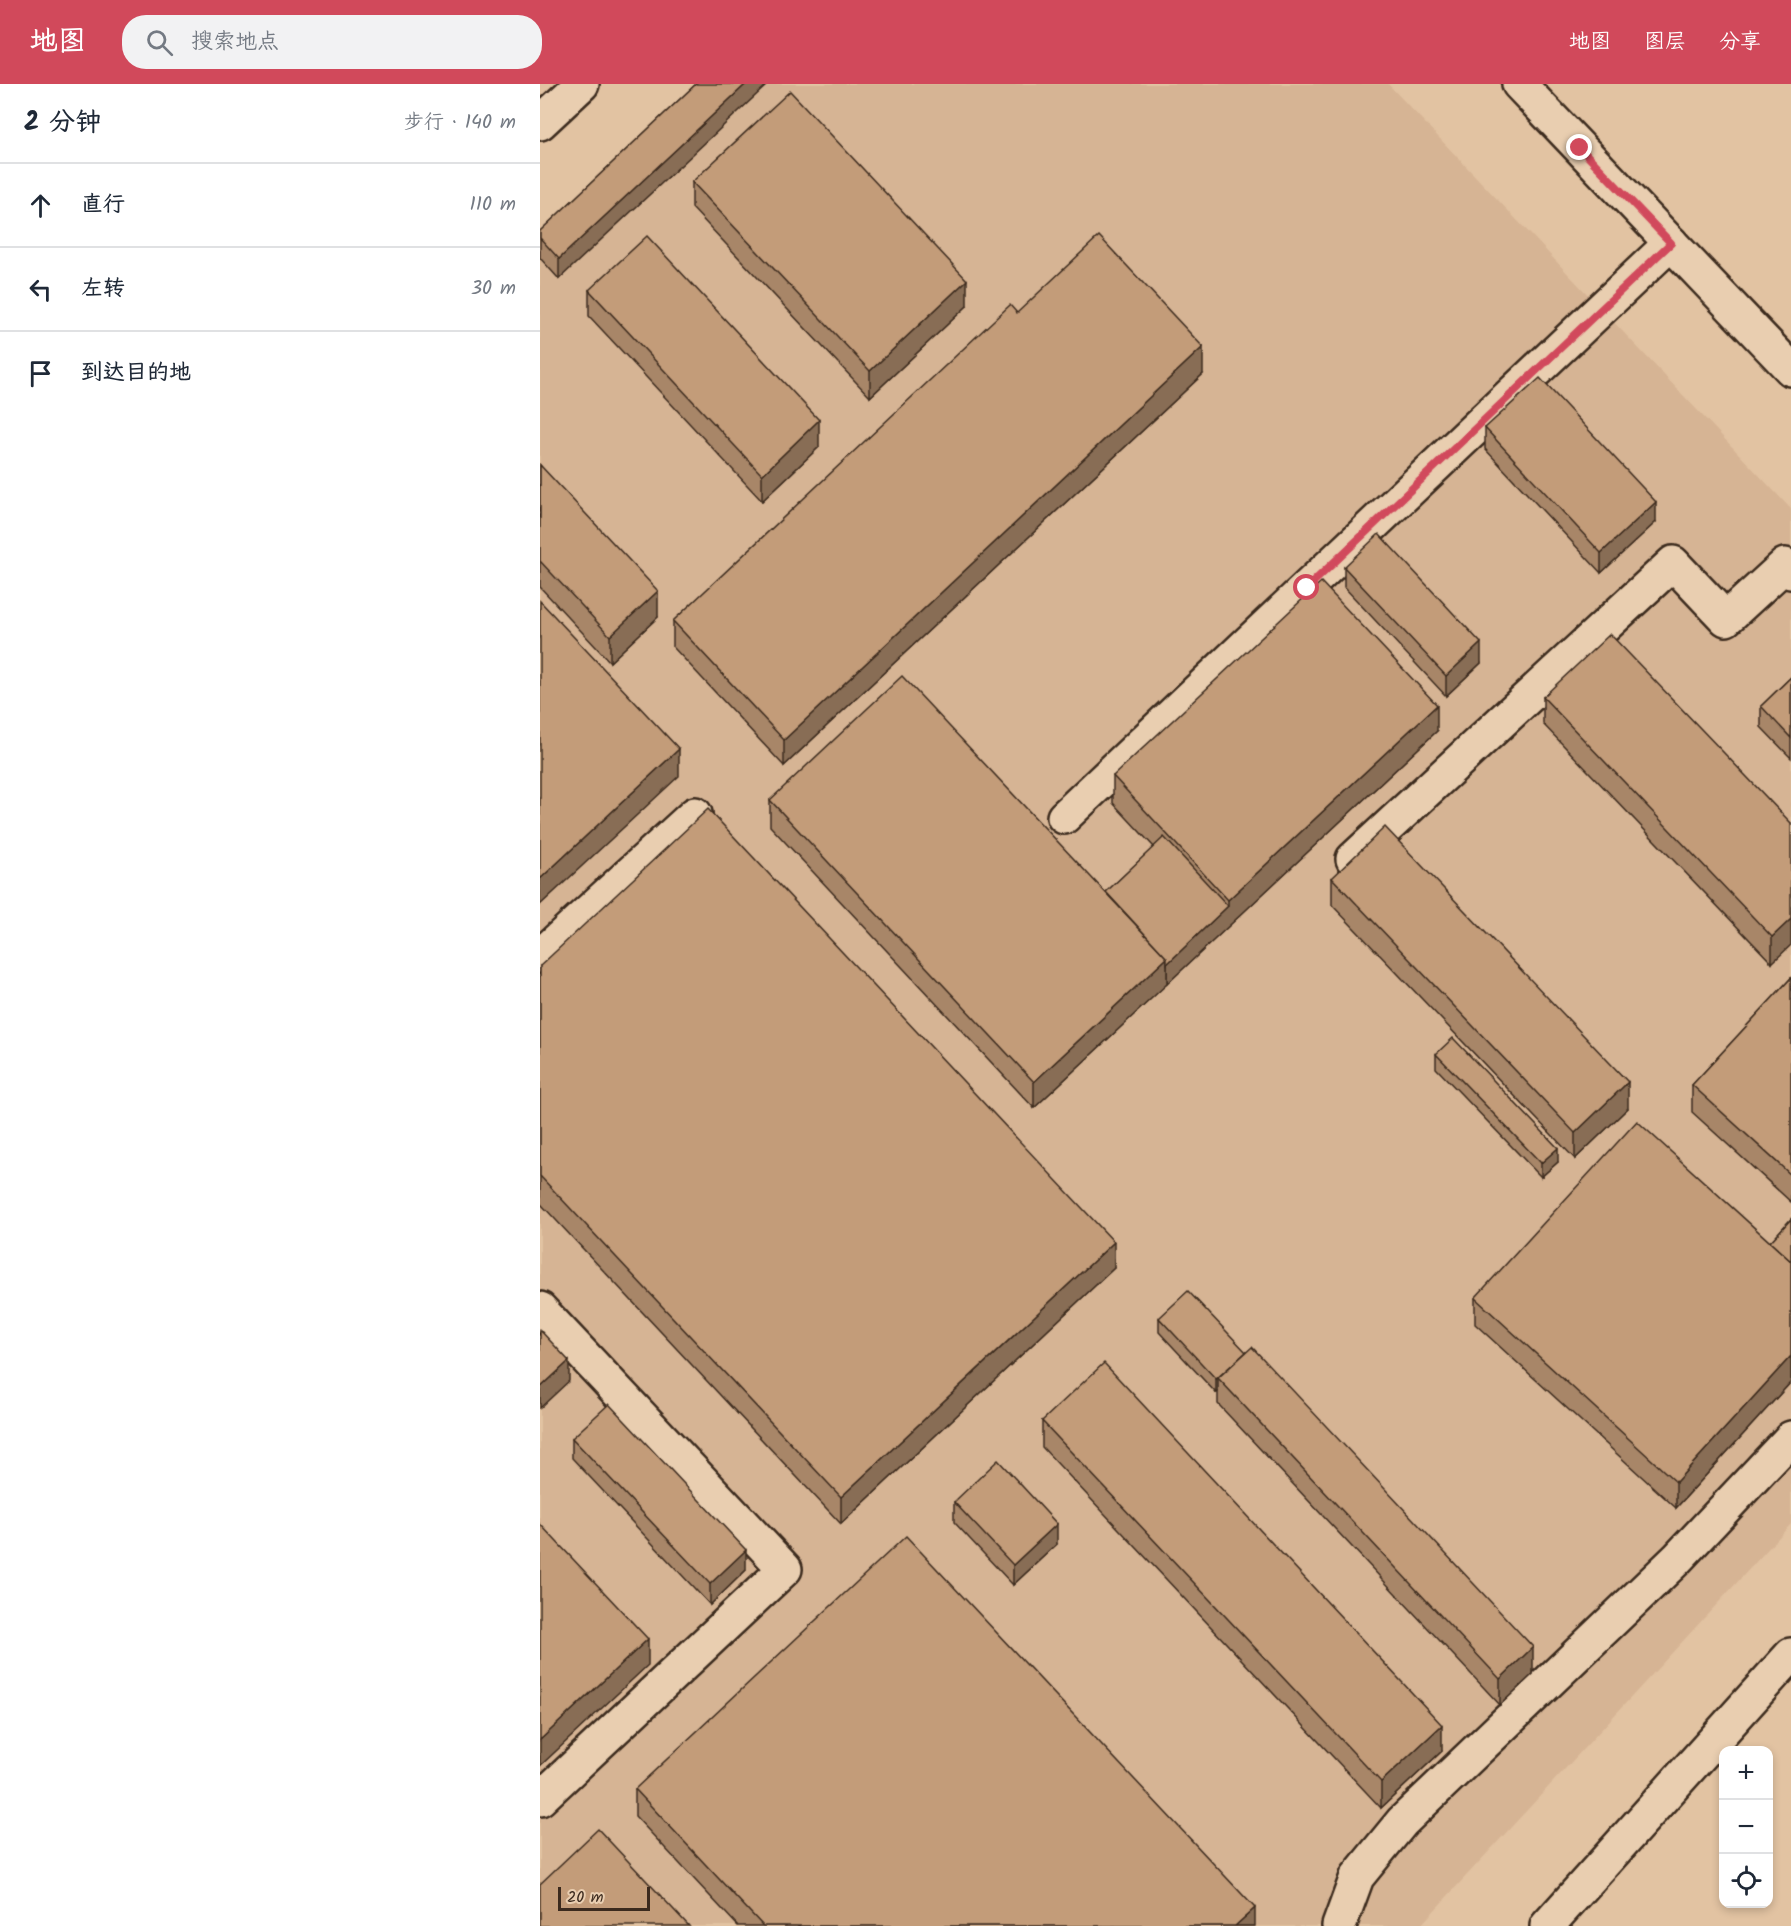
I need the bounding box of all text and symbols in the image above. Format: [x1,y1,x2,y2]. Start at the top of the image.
search box [122,15,542,69]
text: 地图 [30,20,86,65]
text: 搜索地点 [191,25,279,60]
icon: search [143,26,176,59]
text: 地图 [1569,26,1611,59]
text: 图层 [1644,26,1686,59]
text: 分享 [1719,26,1761,59]
text: 2 分钟 [24,102,101,144]
text: 步行 · 140 m [404,107,516,139]
route end [1566,134,1592,160]
text: 直行 [81,188,125,223]
icon: ahead [24,189,57,222]
text: 110 m [470,189,516,221]
text: 左转 [81,272,125,307]
icon: left [24,273,57,306]
text: 30 m [471,273,516,305]
text: 到达目的地 [81,356,191,391]
icon: arrive [24,357,57,390]
route start [1293,574,1319,600]
map controls [1719,1746,1773,1908]
button: + [1719,1746,1773,1800]
button: − [1719,1800,1773,1854]
button: locate [1719,1854,1773,1908]
scale bar [558,1884,650,1912]
text: 20 m [567,1885,603,1910]

